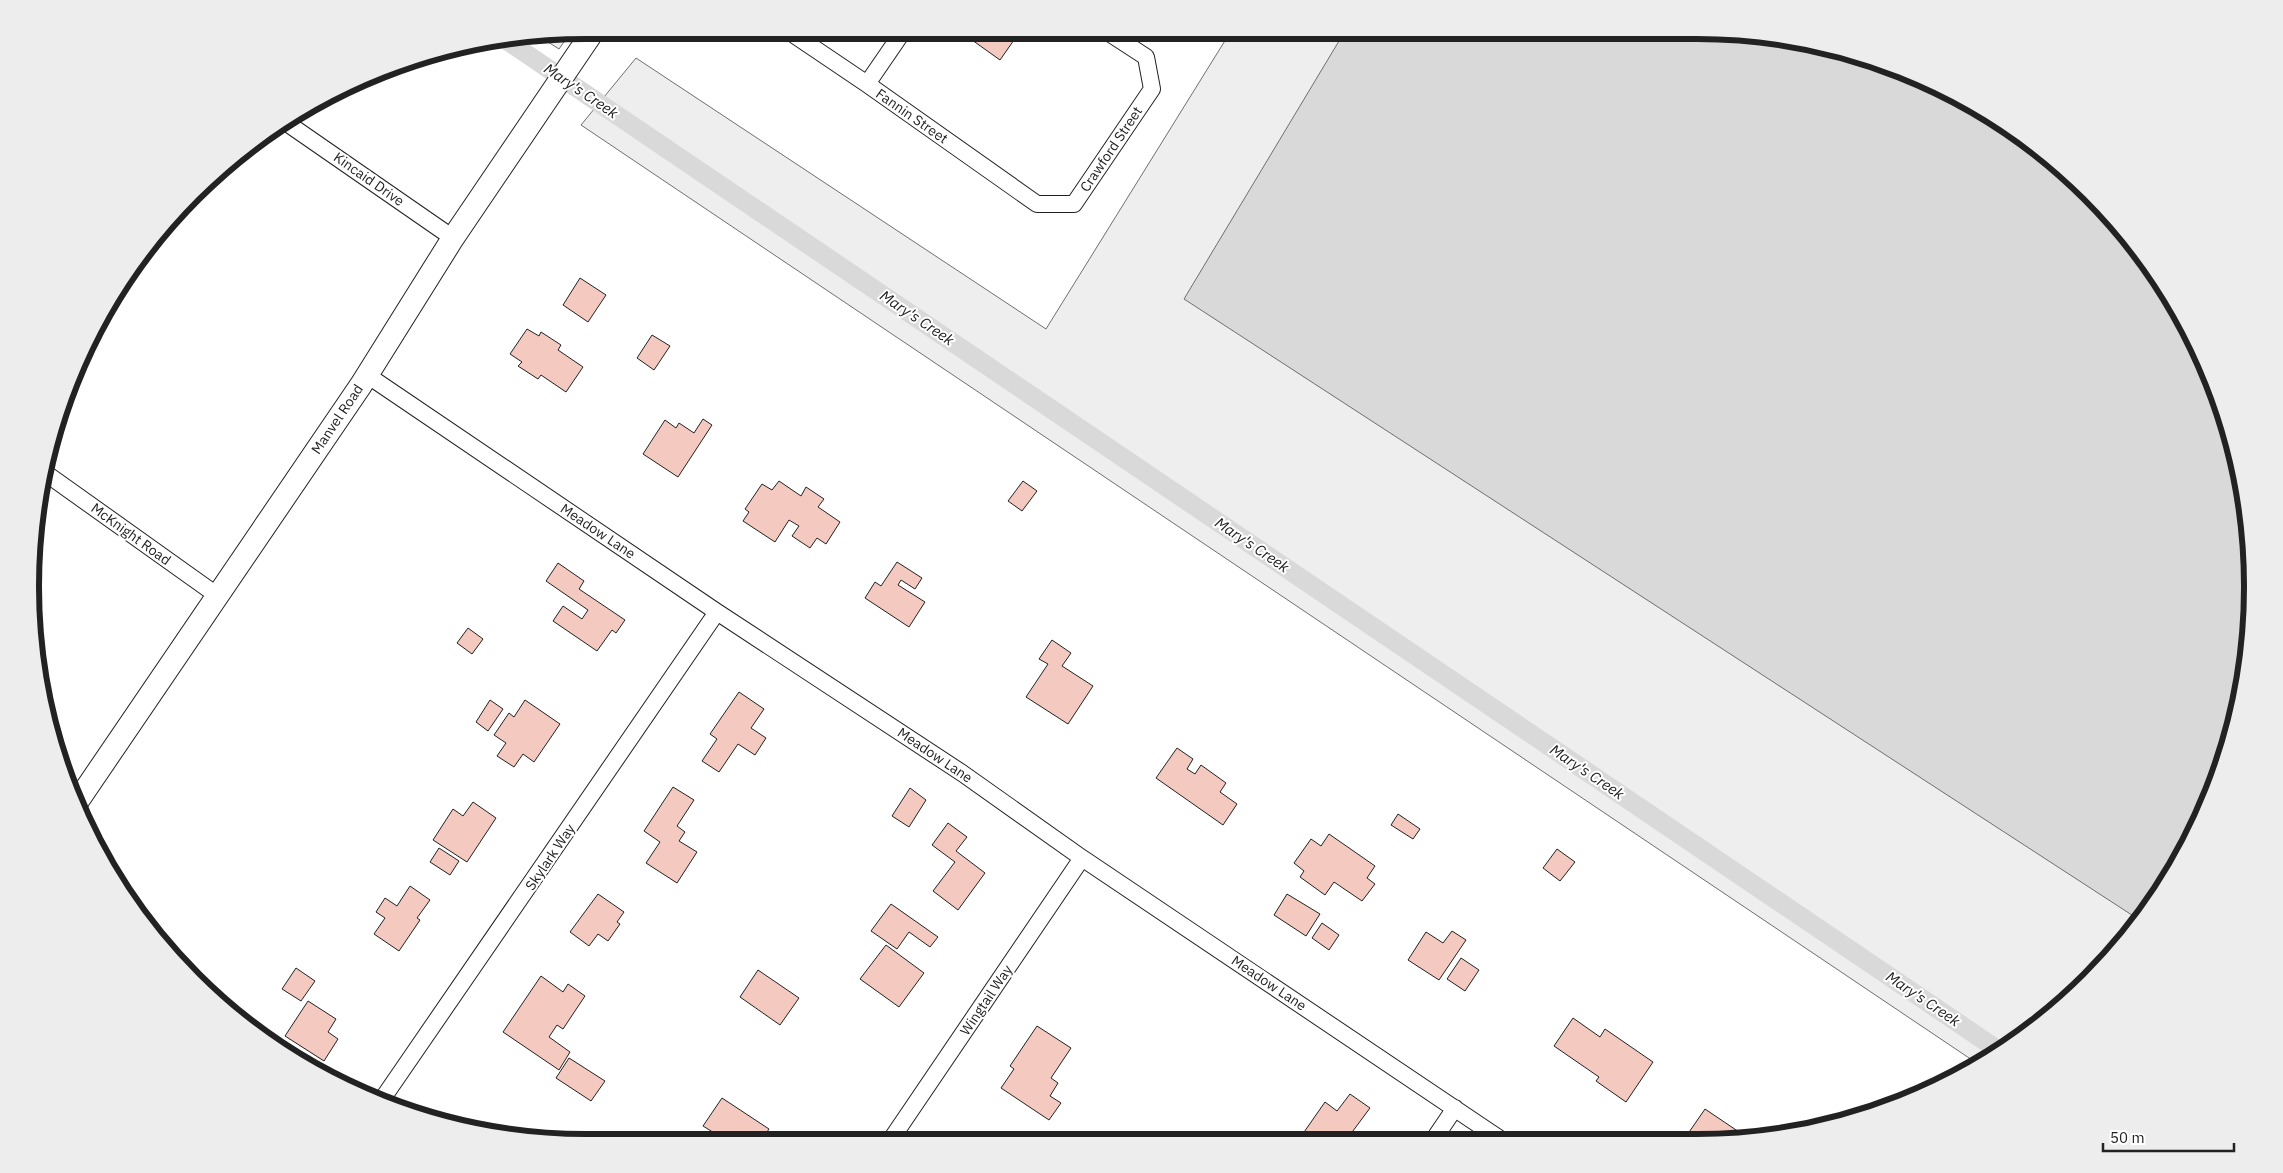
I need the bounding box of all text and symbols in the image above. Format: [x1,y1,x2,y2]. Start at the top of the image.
water label: Mary's Creek [541,59,622,122]
street label: Fannin Street [873,85,952,147]
street label: Crawford Street [1076,103,1146,195]
street label: Kincaid Drive [330,148,408,210]
water label: Mary's Creek [877,286,958,349]
street label: Manvel Road [307,381,367,457]
street label: McKnight Road [88,499,174,569]
street label: Meadow Lane [557,499,639,563]
water label: Mary's Creek [1212,513,1293,576]
street label: Meadow Lane [894,723,976,787]
water label: Mary's Creek [1547,740,1628,803]
street label: Skylark Way [521,820,579,894]
street label: Meadow Lane [1228,951,1310,1015]
street label: Wingtail Way [956,961,1016,1039]
water label: Mary's Creek [1883,967,1964,1030]
scale bar [2103,1120,2234,1152]
text: 50 m [2110,1128,2145,1147]

